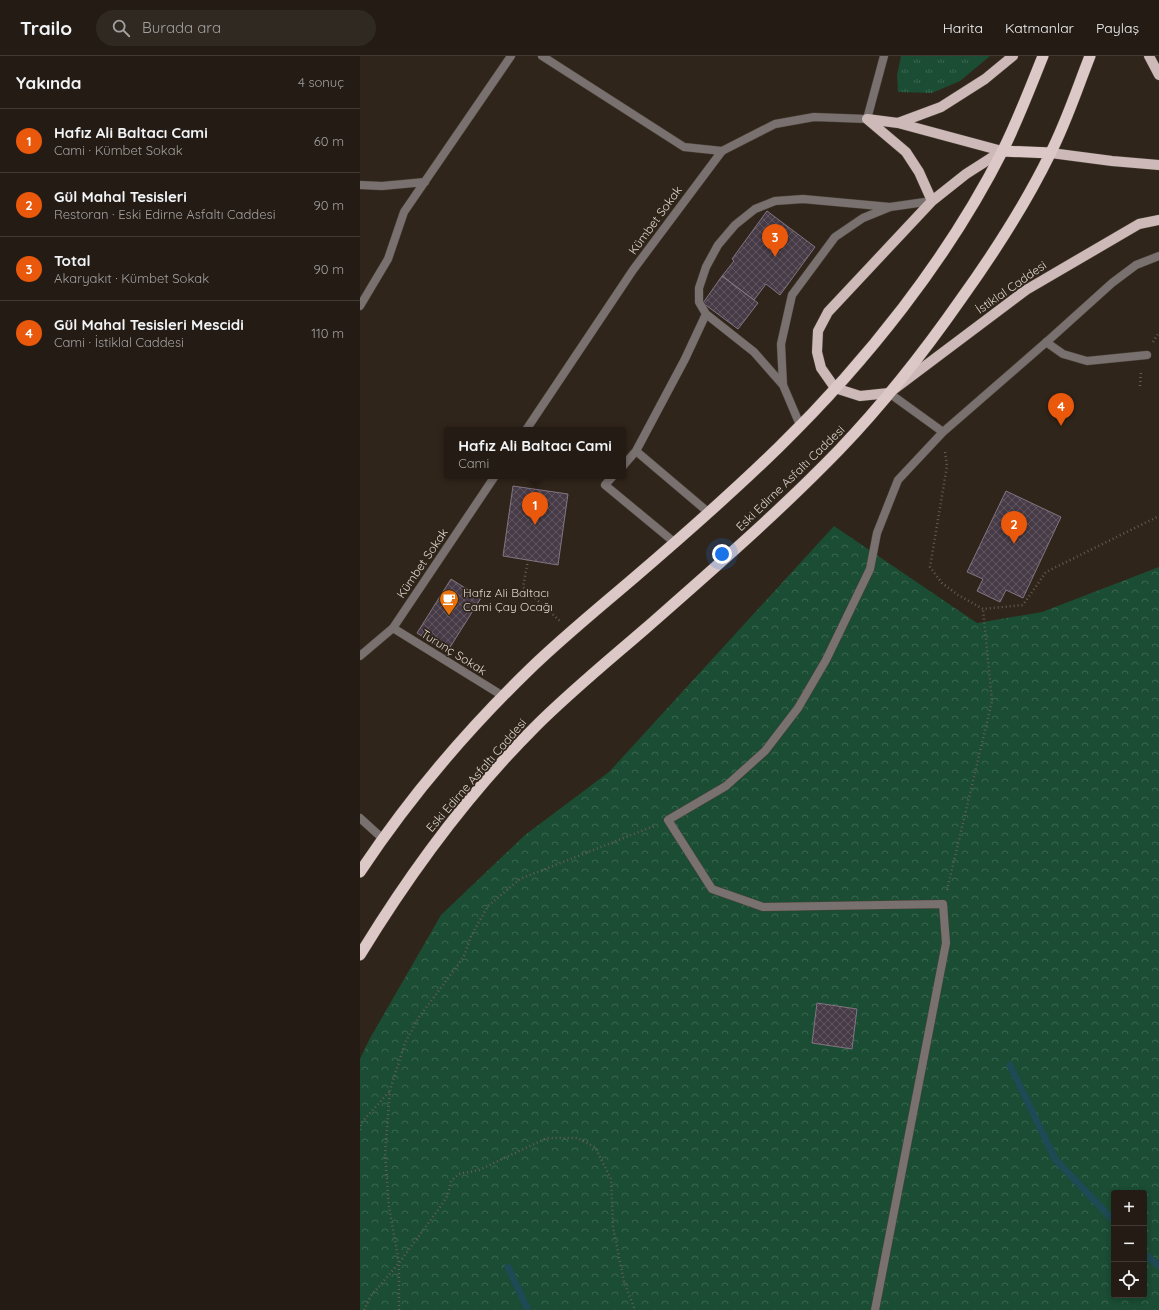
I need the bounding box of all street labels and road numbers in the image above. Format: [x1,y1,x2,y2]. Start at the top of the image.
street label: Kümbet Sokak [625,183,685,257]
street label: İstiklal Caddesi [973,257,1049,317]
street label: Eski Edirne Asfaltı Caddesi [733,422,847,534]
street label: Kümbet Sokak [393,525,451,601]
street label: Turunç Sokak [418,626,490,678]
street label: Eski Edirne Asfaltı Caddesi [423,715,529,835]

